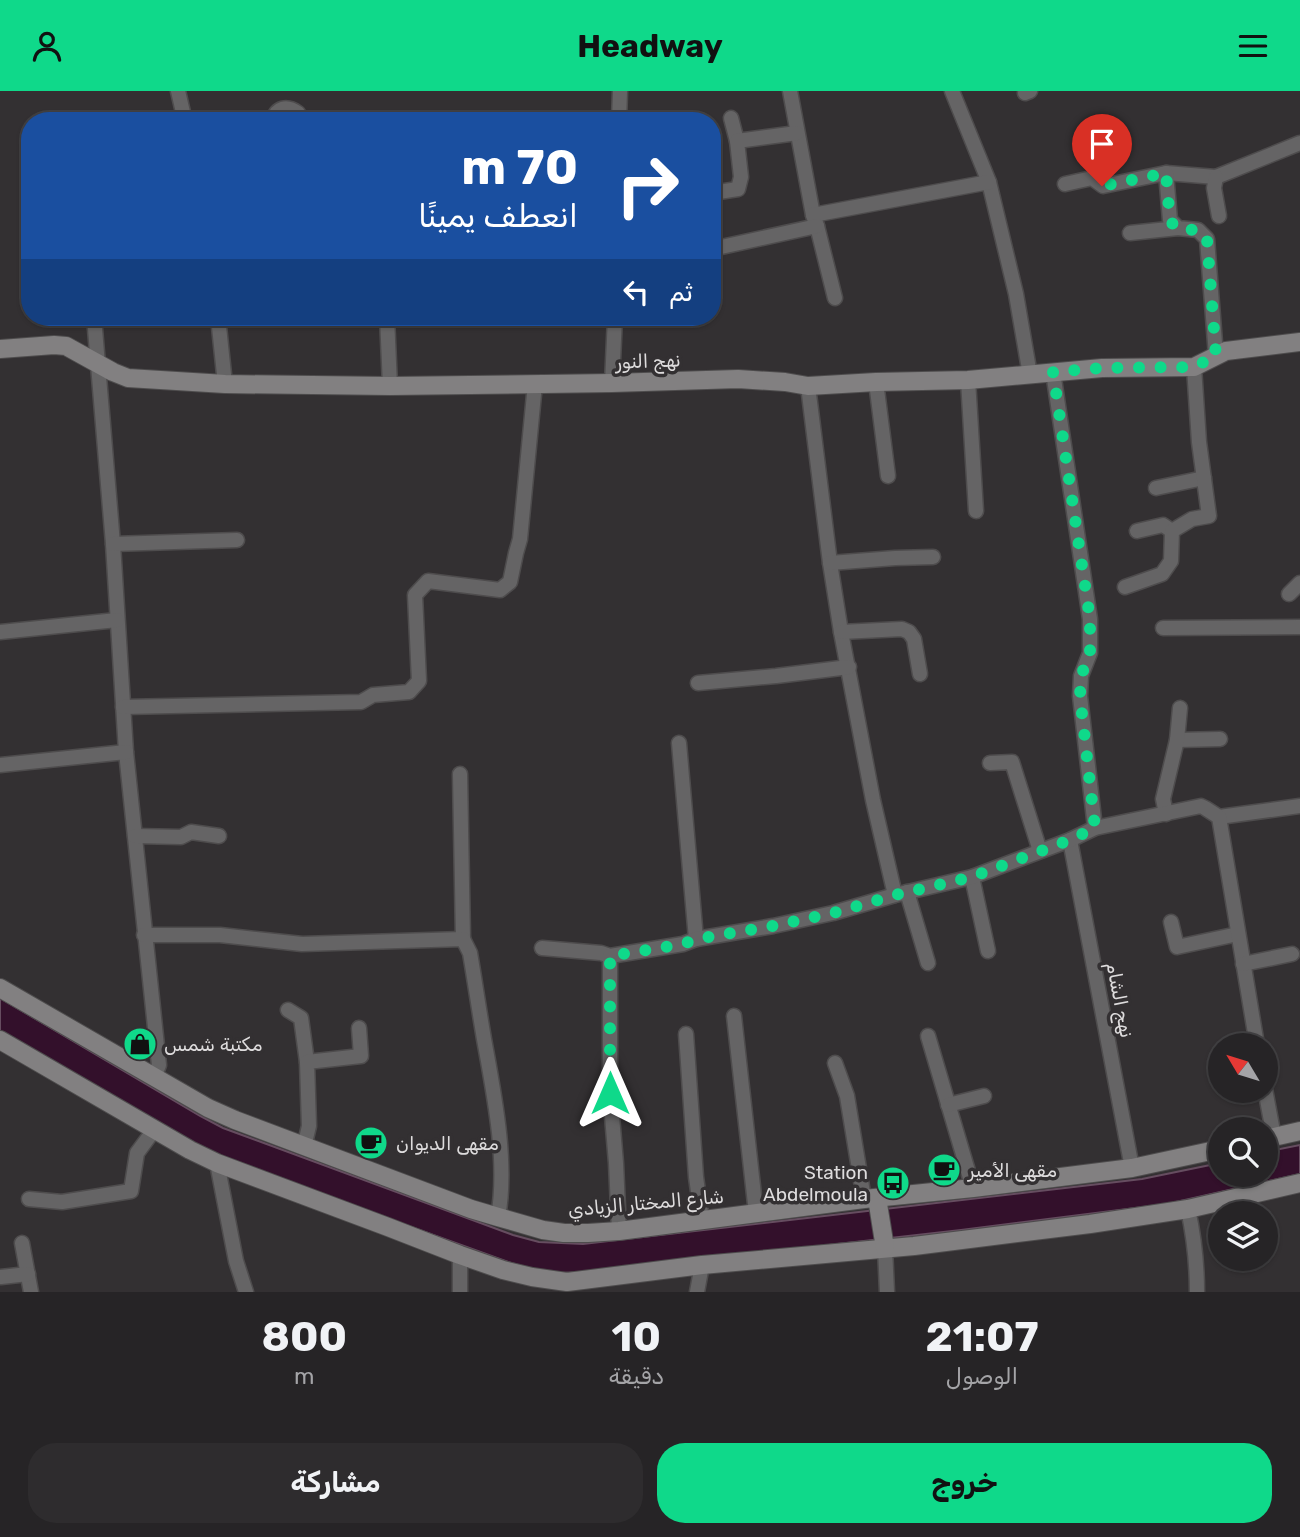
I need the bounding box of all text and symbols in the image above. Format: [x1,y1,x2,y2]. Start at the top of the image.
icon: person [28,27,66,65]
text: Headway [577,27,723,65]
icon: menu [1234,27,1272,65]
pin [1072,114,1132,186]
icon: arrive [1083,125,1121,163]
text: 70 m [461,138,578,196]
icon: right [602,140,693,231]
text: انعطف يمينًا [418,197,578,235]
icon: left [617,273,655,311]
text: ثم [669,277,693,308]
street label: نهج النور [614,348,681,376]
street label: نهج الشام [1099,960,1139,1040]
shop icon: مكتبة شمس [121,1025,159,1063]
place label: مكتبة شمس [164,1033,263,1056]
north arrow [1208,1033,1278,1103]
map controls [1208,1033,1278,1271]
position arrow [573,1056,647,1130]
button: search [1208,1117,1278,1187]
cafe icon: مقهى الديوان [352,1124,390,1162]
place label: مقهى الديوان [396,1132,499,1155]
cafe icon: مقهى الأمير [925,1151,963,1189]
place label: مقهى الأمير [967,1159,1057,1182]
place label: Station Abdelmoula [763,1161,868,1206]
bus stop icon: Station Abdelmoula [874,1164,912,1202]
street label: شارع المختار الزيادي [567,1185,725,1223]
button: layers [1208,1201,1278,1271]
text: 800 [261,1312,347,1362]
text: 10 [612,1312,661,1362]
text: 21:07 [925,1312,1039,1362]
text: m [294,1362,314,1390]
text: دقيقة [608,1362,664,1390]
text: الوصول [946,1362,1018,1390]
button: مشاركة [28,1443,643,1523]
button: خروج [657,1443,1272,1523]

